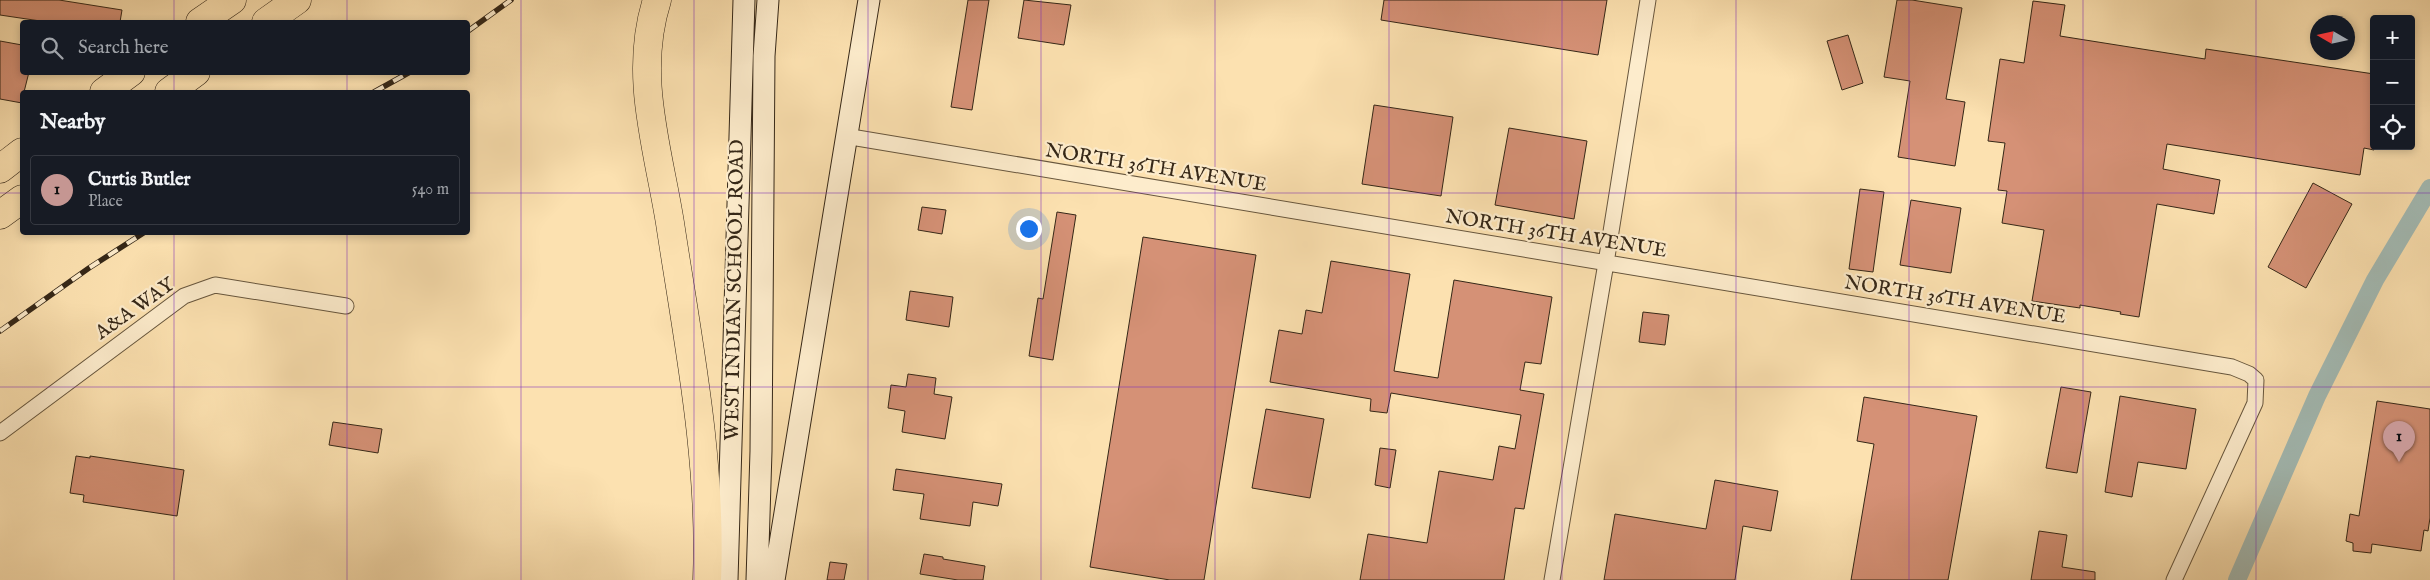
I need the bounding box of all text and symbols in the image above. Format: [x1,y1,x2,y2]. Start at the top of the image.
north arrow [2310,15,2355,60]
map controls [2370,15,2415,150]
button: + [2370,15,2415,60]
search box [20,20,470,75]
icon: search [38,34,66,62]
text: Search here [78,36,169,60]
button: − [2370,60,2415,105]
button: locate [2370,105,2415,150]
text: Nearby [40,109,105,136]
street label: NORTH 36TH AVENUE [1043,138,1269,198]
street label: WEST INDIAN SCHOOL ROAD [720,139,750,441]
text: Curtis Butler [88,168,191,192]
text: 1 [54,180,60,200]
text: 540 m [412,180,449,200]
text: Place [88,192,123,212]
street label: NORTH 36TH AVENUE [1443,204,1669,264]
your location [1016,216,1042,242]
street label: NORTH 36TH AVENUE [1842,270,2068,330]
street label: A&A WAY [90,272,181,346]
pin: 1 [2383,421,2415,462]

